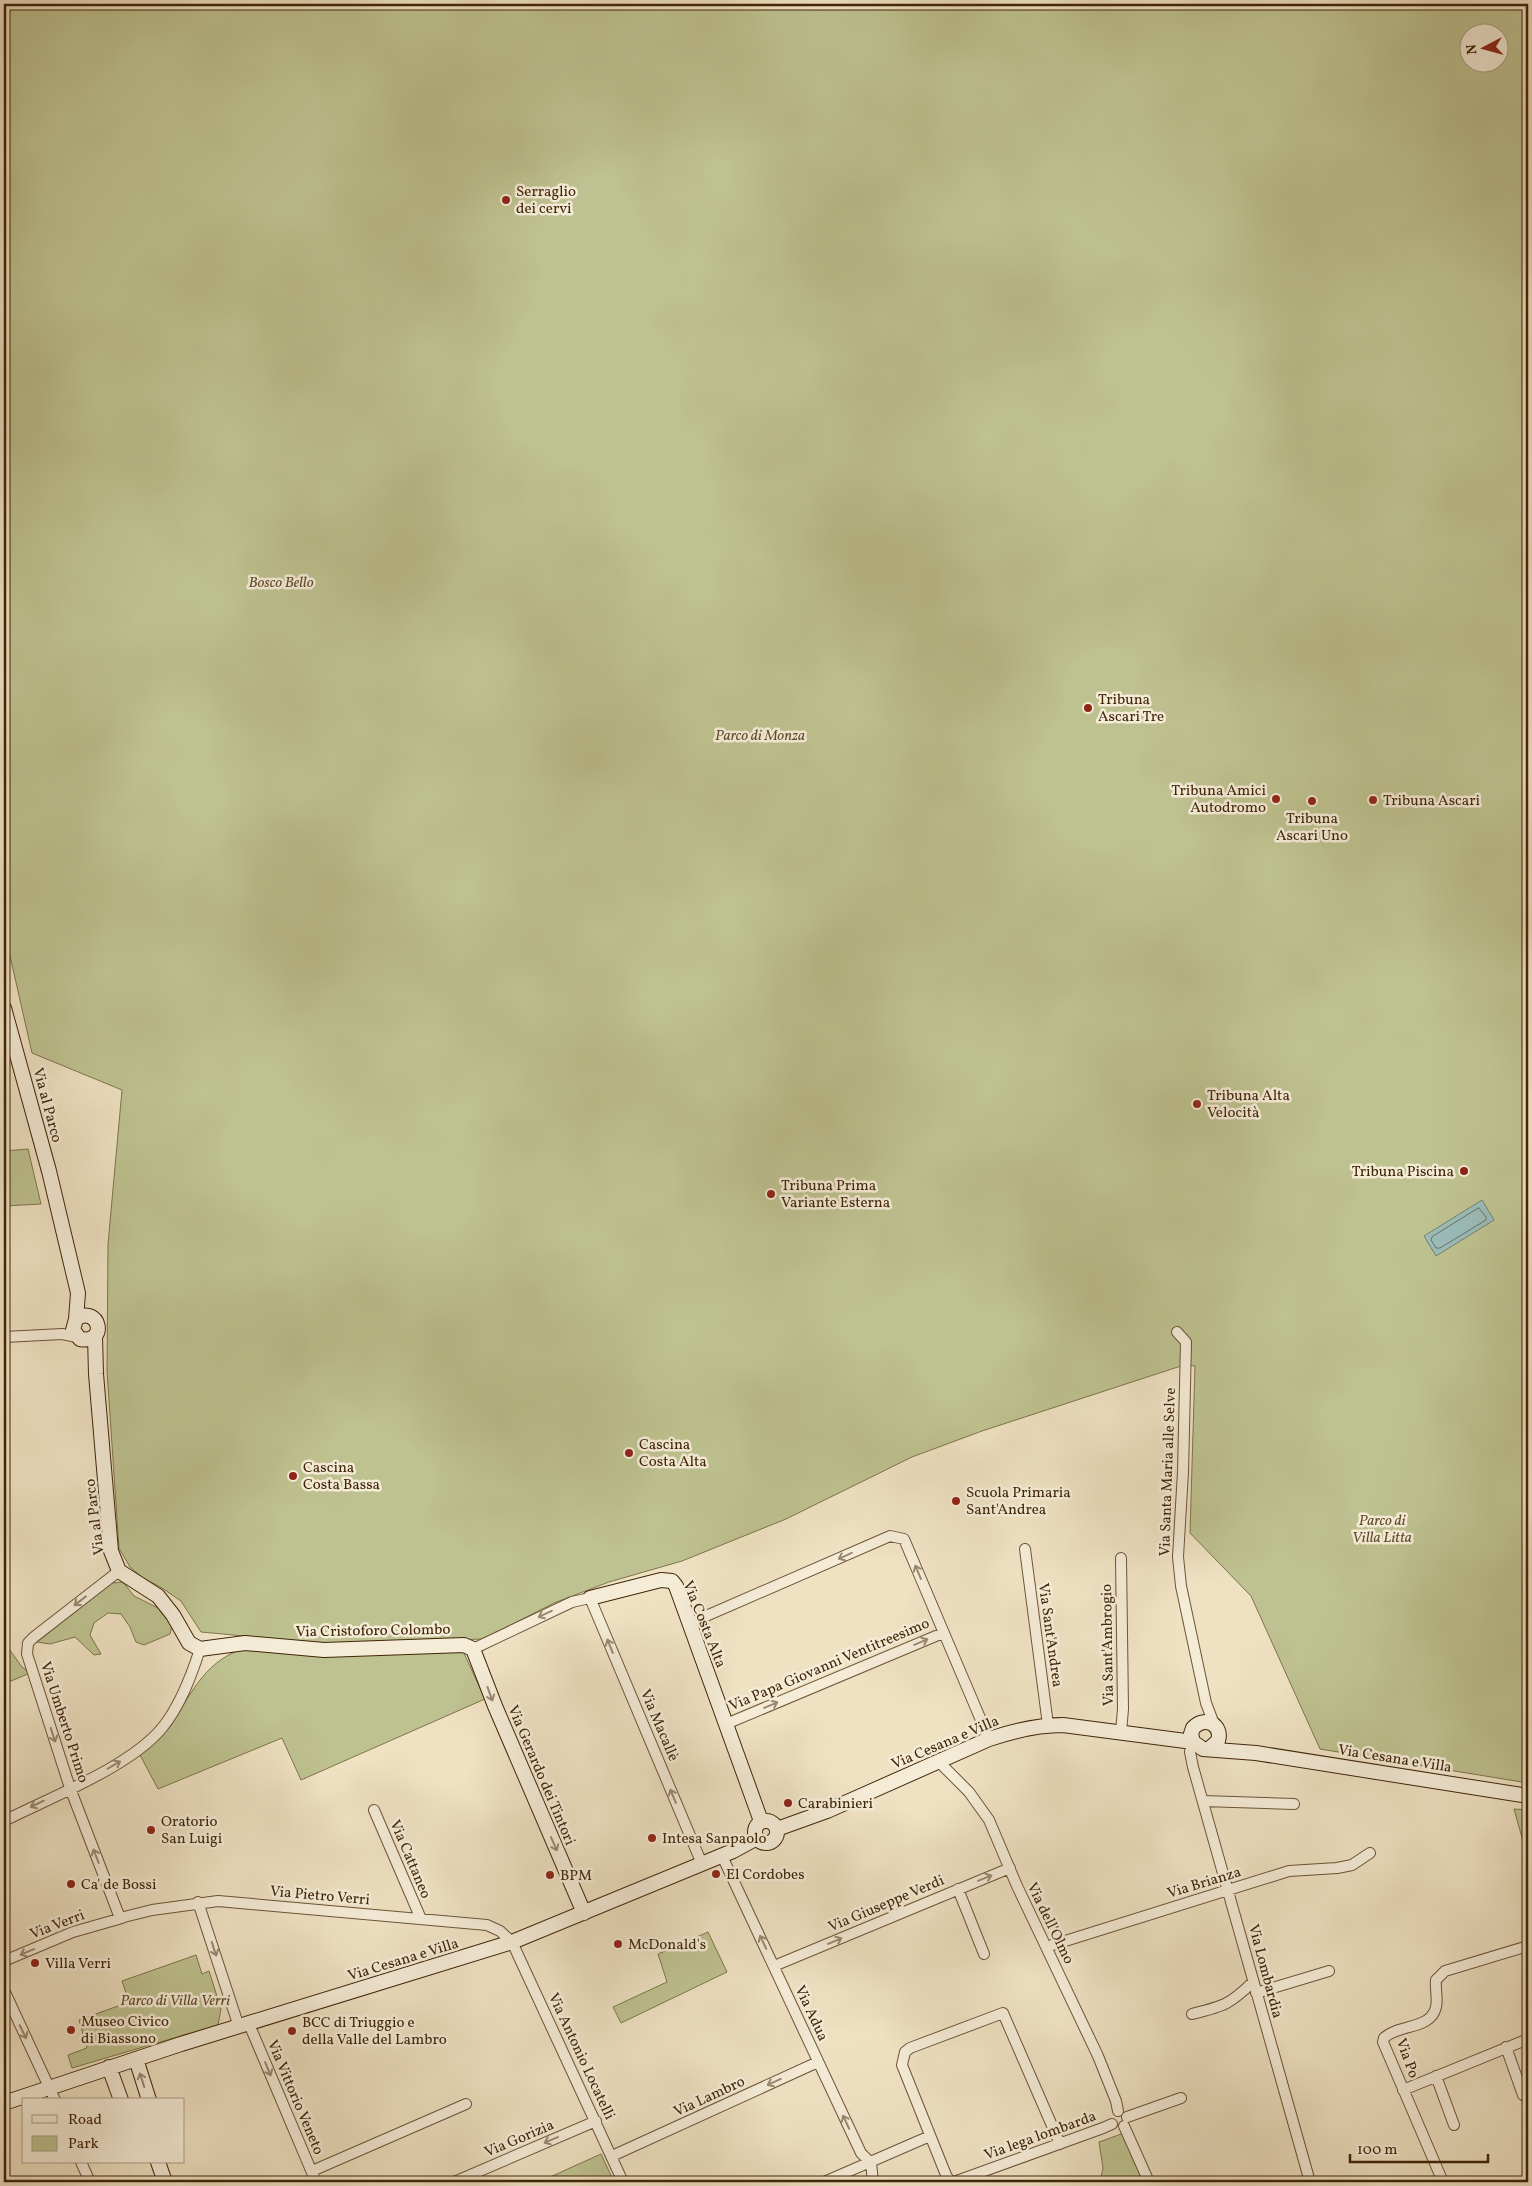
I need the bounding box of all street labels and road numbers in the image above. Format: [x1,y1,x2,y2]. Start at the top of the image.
street label: Via al Parco [26,1066,67,1145]
street label: Via Santa Maria alle Selve [1155,1387,1182,1557]
street label: Via al Parco [80,1477,111,1556]
street label: Via Costa Alta [677,1578,731,1671]
street label: Via Sant'Andrea [1032,1582,1067,1689]
street label: Via Sant'Ambrogio [1097,1584,1120,1706]
street label: Via Papa Giovanni Ventitreesimo [726,1613,933,1717]
street label: Via Cristoforo Colombo [296,1620,450,1643]
street label: Via Umberto Primo [34,1659,93,1786]
street label: Via Macallè [634,1686,683,1765]
street label: Via Gerardo dei Tintori [502,1702,580,1849]
street label: Via Cesana e Villa [889,1711,1003,1775]
street label: Via Cesana e Villa [1336,1740,1453,1779]
street label: Via Cattaneo [384,1817,436,1902]
street label: Via Brianza [1165,1862,1244,1905]
street label: Via Giuseppe Verdi [825,1870,948,1938]
street label: Via dell'Olmo [1021,1879,1079,1968]
street label: Via Pietro Verri [269,1882,371,1911]
street label: Via Verri [27,1905,88,1945]
street label: Via Lombardia [1242,1922,1287,2021]
street label: Via Cesana e Villa [345,1934,461,1987]
street label: Via Adua [789,1982,833,2045]
street label: Via Antonio Locatelli [542,1990,619,2123]
street label: Via Po [1390,2036,1423,2081]
street label: Via Vittorio Veneto [261,2037,328,2158]
street label: Via Lambro [671,2072,749,2123]
street label: Via lega lombarda [982,2106,1099,2166]
street label: Via Gorizia [482,2115,558,2163]

